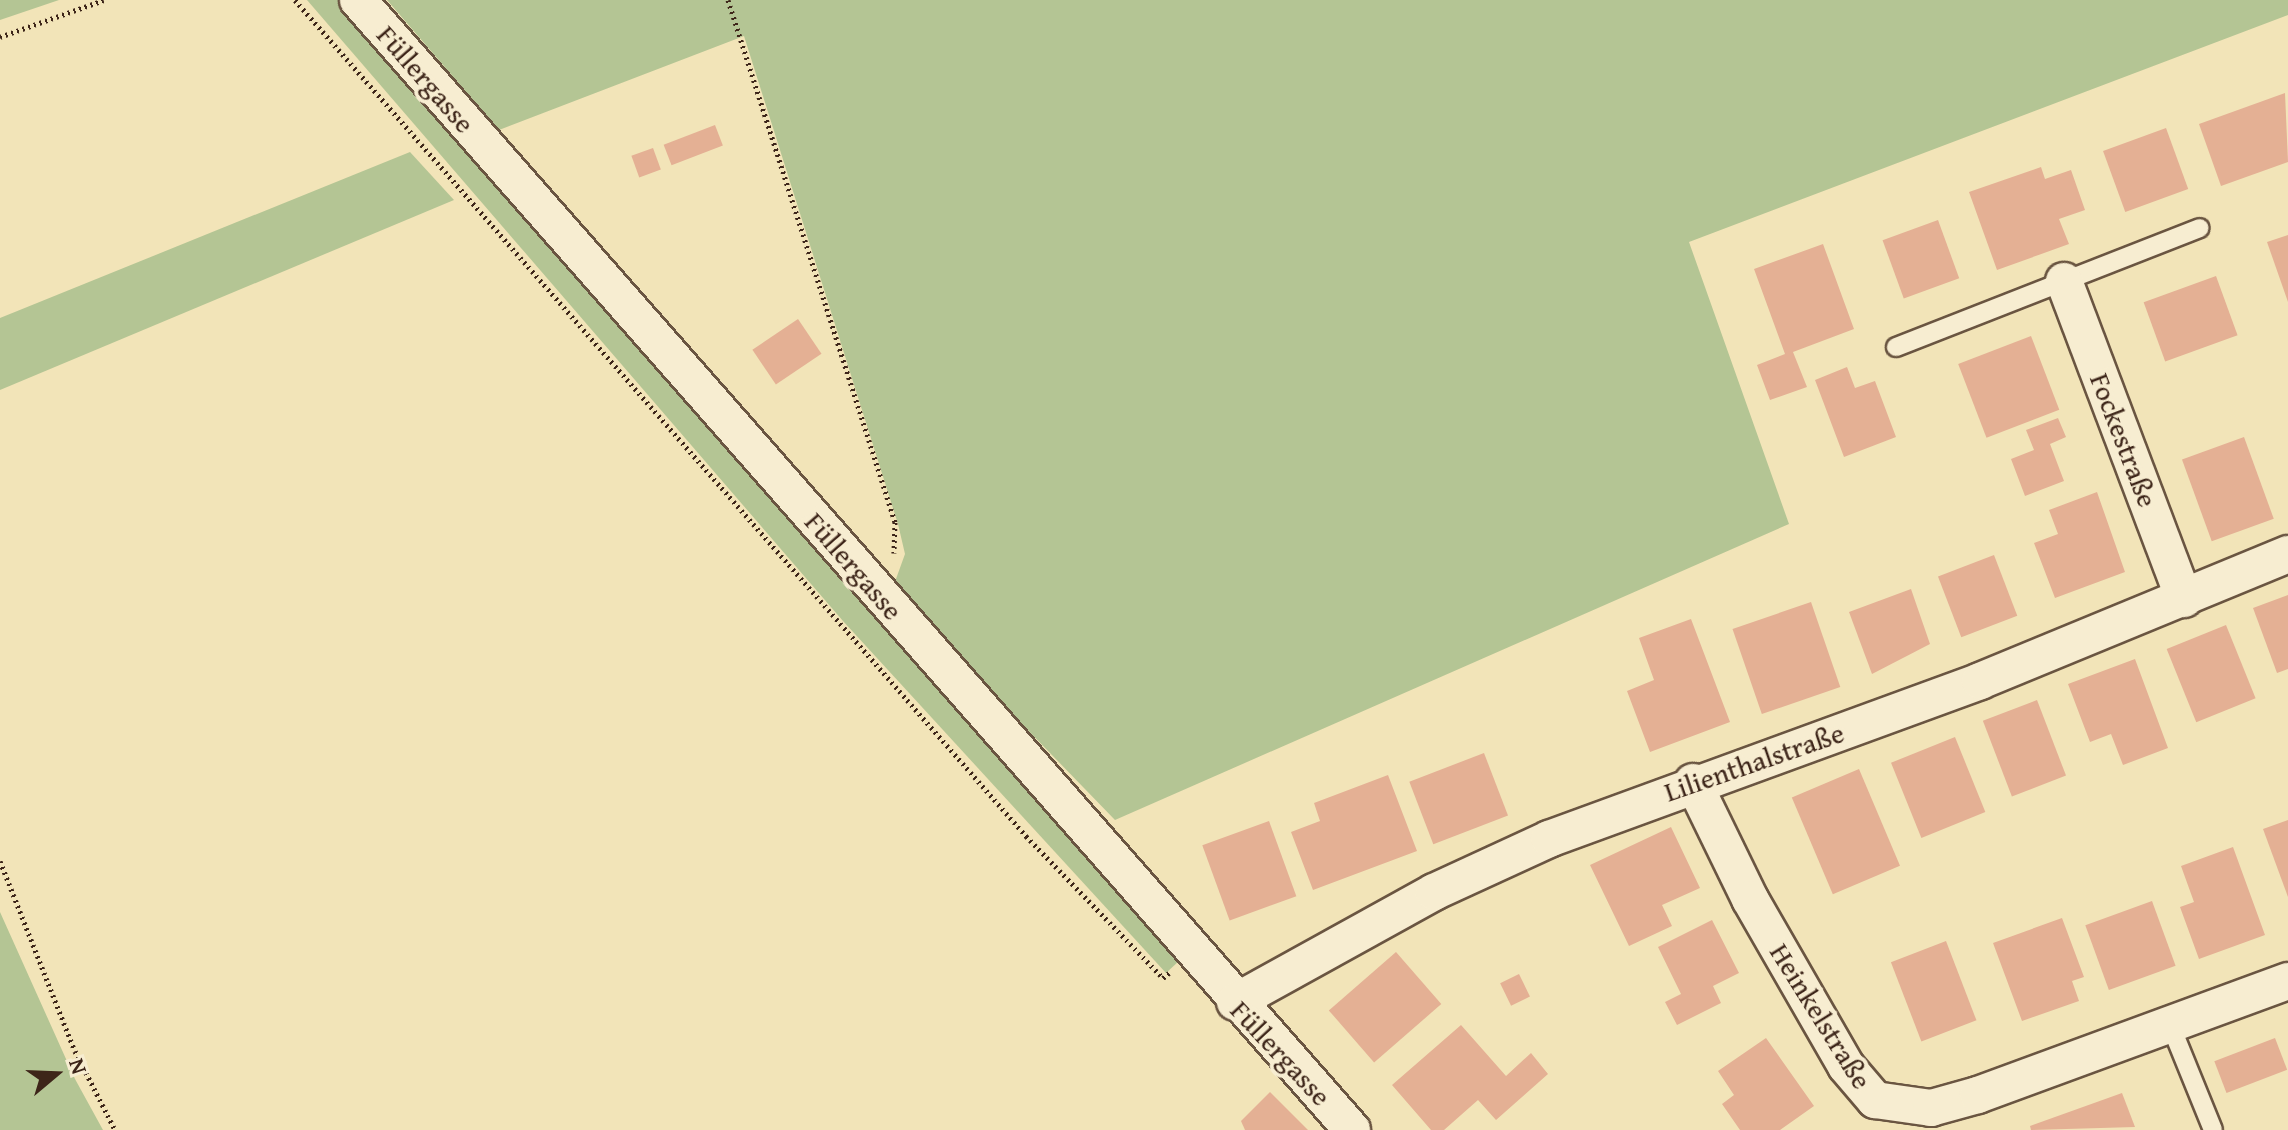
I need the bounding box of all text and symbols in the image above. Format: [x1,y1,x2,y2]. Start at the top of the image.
street label: Füllergasse [370,18,482,140]
street label: Fockestraße [2083,368,2165,512]
street label: Füllergasse [798,505,910,627]
street label: Lilienthalstraße [1660,716,1848,808]
street label: Heinkelstraße [1763,937,1879,1095]
street label: Füllergasse [1224,993,1338,1113]
north arrow [16,1034,96,1114]
text: N [61,1054,96,1078]

